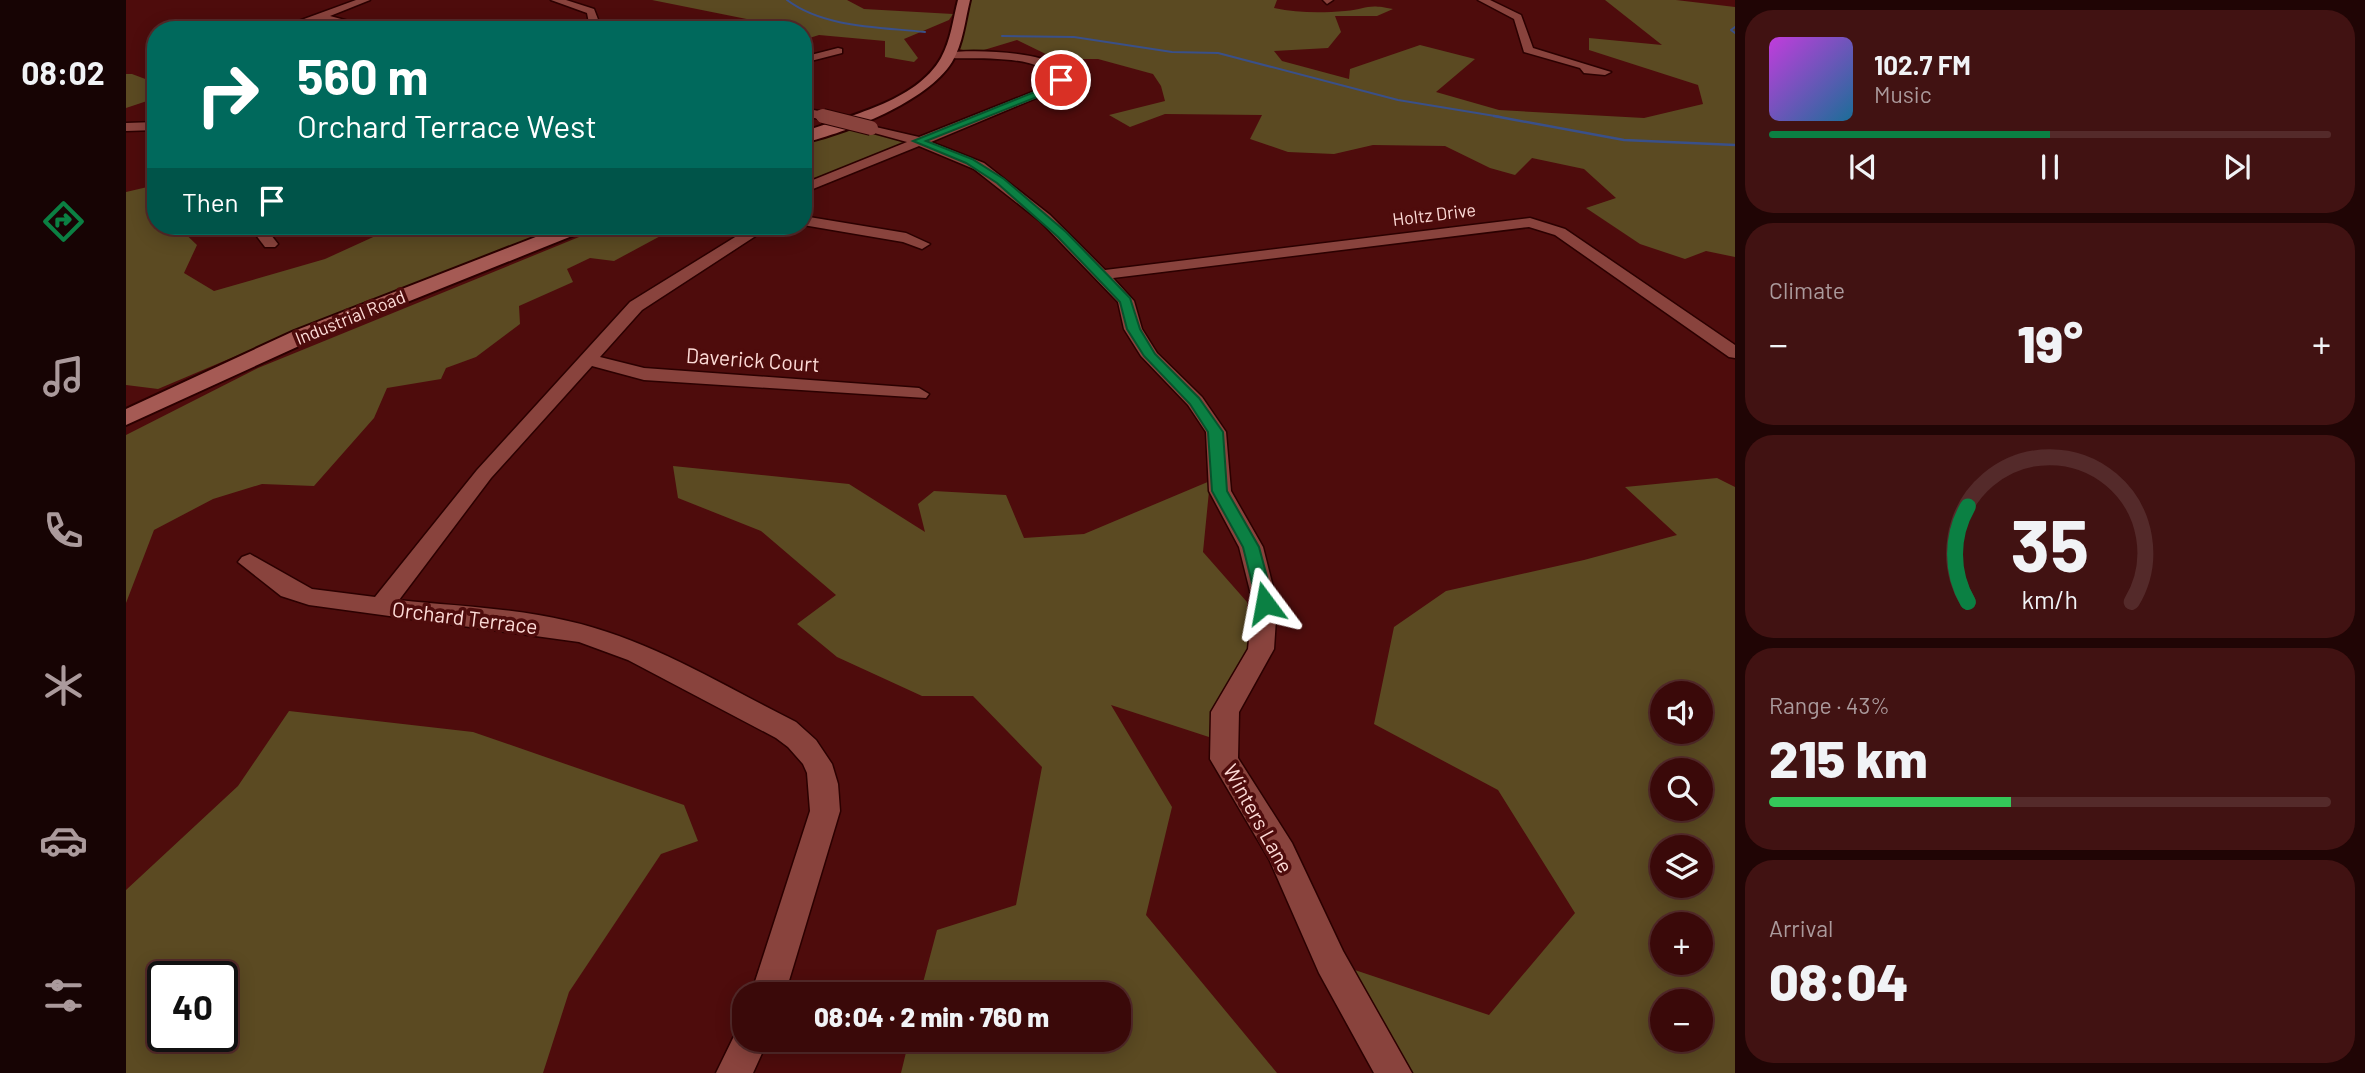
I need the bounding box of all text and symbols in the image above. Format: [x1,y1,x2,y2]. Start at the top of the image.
text: 560 m [297,46,428,105]
icon: right [182,49,273,140]
text: 102.7 FM [1874,49,1971,80]
pin [1031,50,1091,110]
text: 08:02 [21,53,105,91]
icon: arrive [1042,61,1080,99]
text: Music [1874,80,1932,108]
text: Orchard Terrace West [297,106,597,144]
icon: previous [1844,148,1882,186]
icon: pause [2031,148,2069,186]
icon: next [2218,148,2256,186]
icon: arrive [253,182,291,220]
text: Then [182,186,239,217]
icon: directions [39,197,88,246]
street label: Holtz Drive [1391,198,1477,230]
text: Climate [1769,276,1845,304]
street label: Industrial Road [292,285,408,349]
text: 19° [2017,311,2083,373]
text: − [1769,320,1788,366]
text: + [2312,320,2331,366]
street label: Daverick Court [685,342,821,376]
icon: music [39,352,88,401]
text: 35 [2011,500,2089,588]
icon: phone [39,506,88,555]
position arrow [1228,566,1302,640]
text: km/h [2022,584,2078,614]
street label: Orchard Terrace [391,596,539,638]
icon: climate [39,661,88,710]
map controls [1650,681,1713,1052]
button: sound [1650,681,1713,744]
text: Range · 43% [1769,691,1890,719]
text: 215 km [1769,726,1928,788]
button: search [1650,758,1713,821]
street label: Winters Lane [1219,759,1299,877]
icon: car [39,816,88,865]
button: layers [1650,835,1713,898]
button: + [1650,912,1713,975]
text: Arrival [1769,914,1833,942]
text: 08:04 [1769,949,1909,1011]
speed limit sign: 40 [147,961,238,1052]
icon: filters [39,971,88,1020]
button: − [1650,989,1713,1052]
text: 08:04 · 2 min · 760 m [814,1001,1049,1032]

